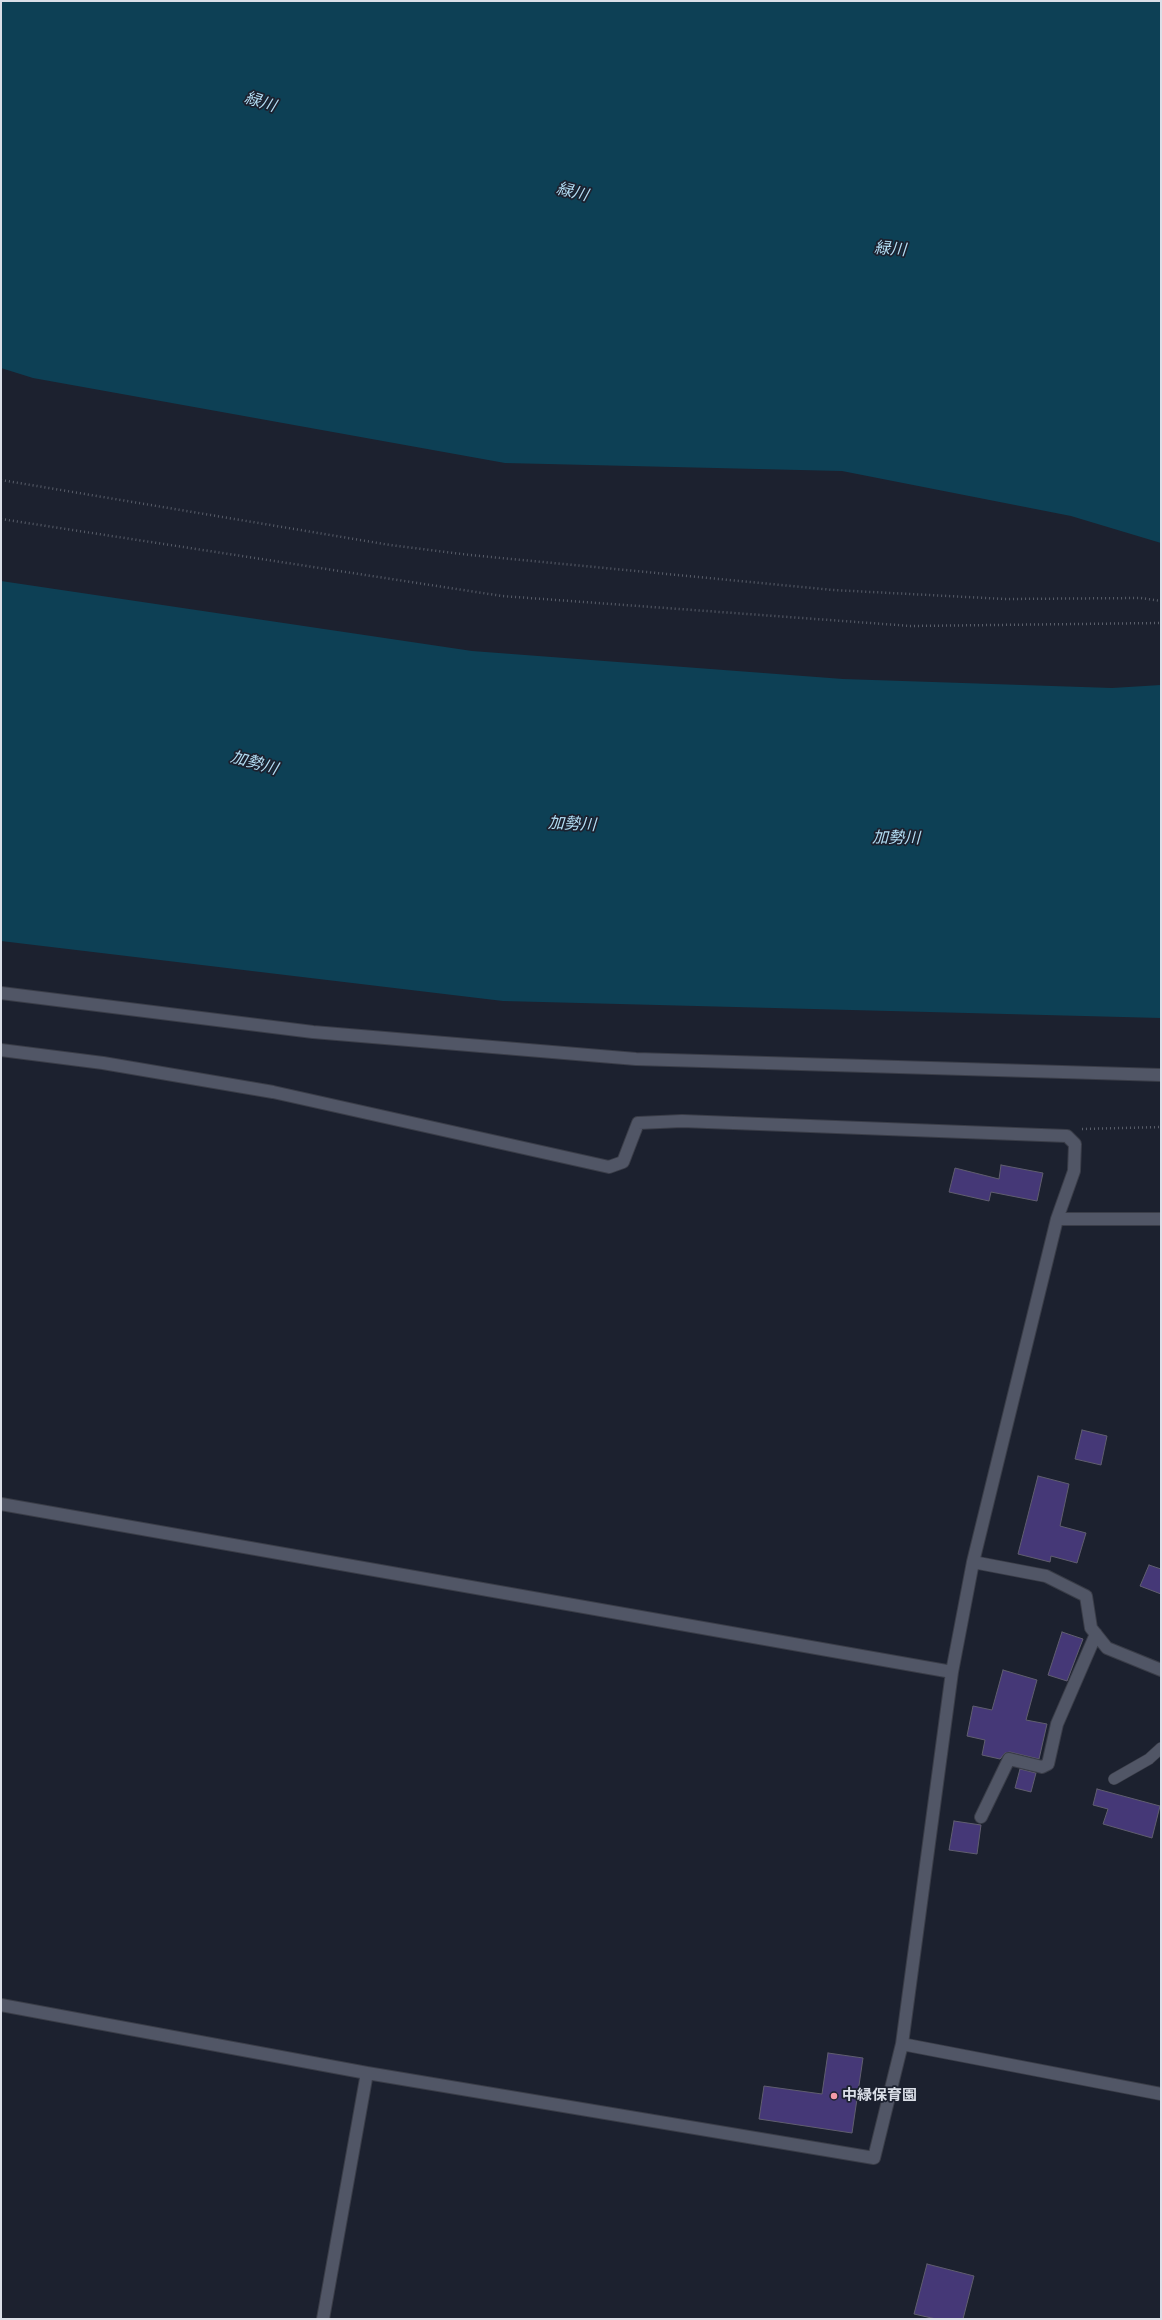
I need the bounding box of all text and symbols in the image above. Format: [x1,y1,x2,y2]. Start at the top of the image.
water label: 緑川 [242,89,278,117]
water label: 緑川 [554,180,590,206]
water label: 緑川 [873,239,907,261]
water label: 加勢川 [228,748,280,780]
water label: 加勢川 [548,814,596,836]
water label: 加勢川 [872,829,920,849]
place label: 中緑保育園 [842,2087,917,2105]
marker: 中緑保育園 [829,2091,839,2101]

